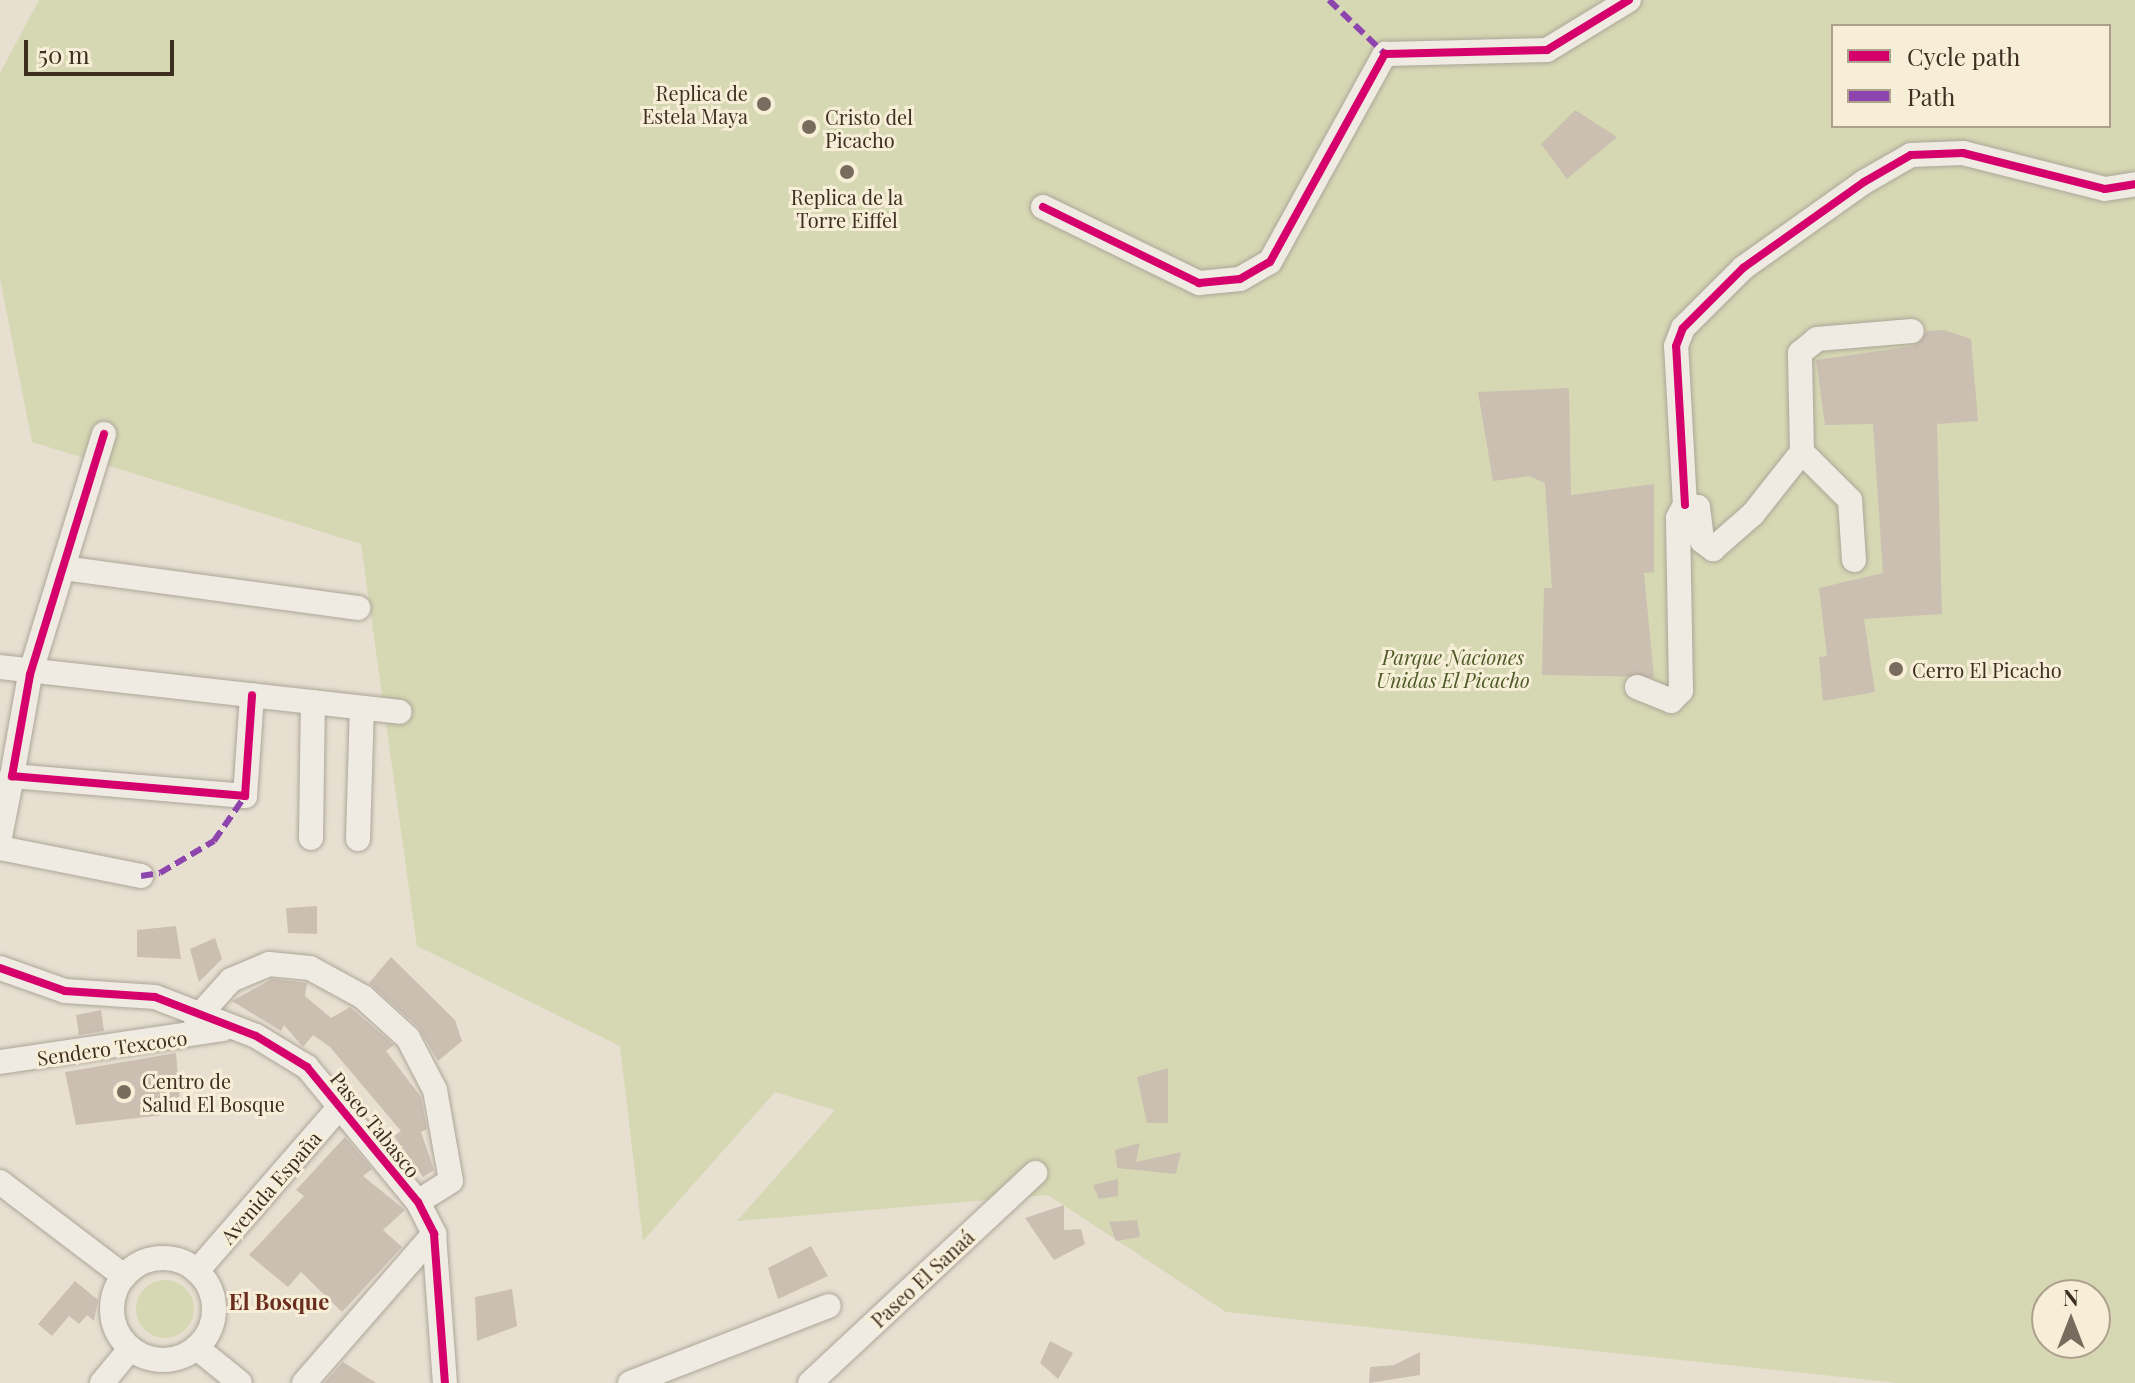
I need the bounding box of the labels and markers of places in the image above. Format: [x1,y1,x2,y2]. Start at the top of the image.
place label: Replica de Estela Maya [642,80,748,127]
marker: Replica de Estela Maya [755,95,773,113]
place label: Cristo del Picacho [825,104,913,151]
marker: Cristo del Picacho [800,118,818,136]
marker: Replica de la Torre Eiffel [838,163,856,181]
place label: Replica de la Torre Eiffel [790,184,904,231]
place label: Cerro El Picacho [1912,657,2062,681]
marker: Cerro El Picacho [1887,660,1905,678]
place label: Centro de Salud El Bosque [142,1068,285,1115]
marker: Centro de Salud El Bosque [113,1081,135,1103]

